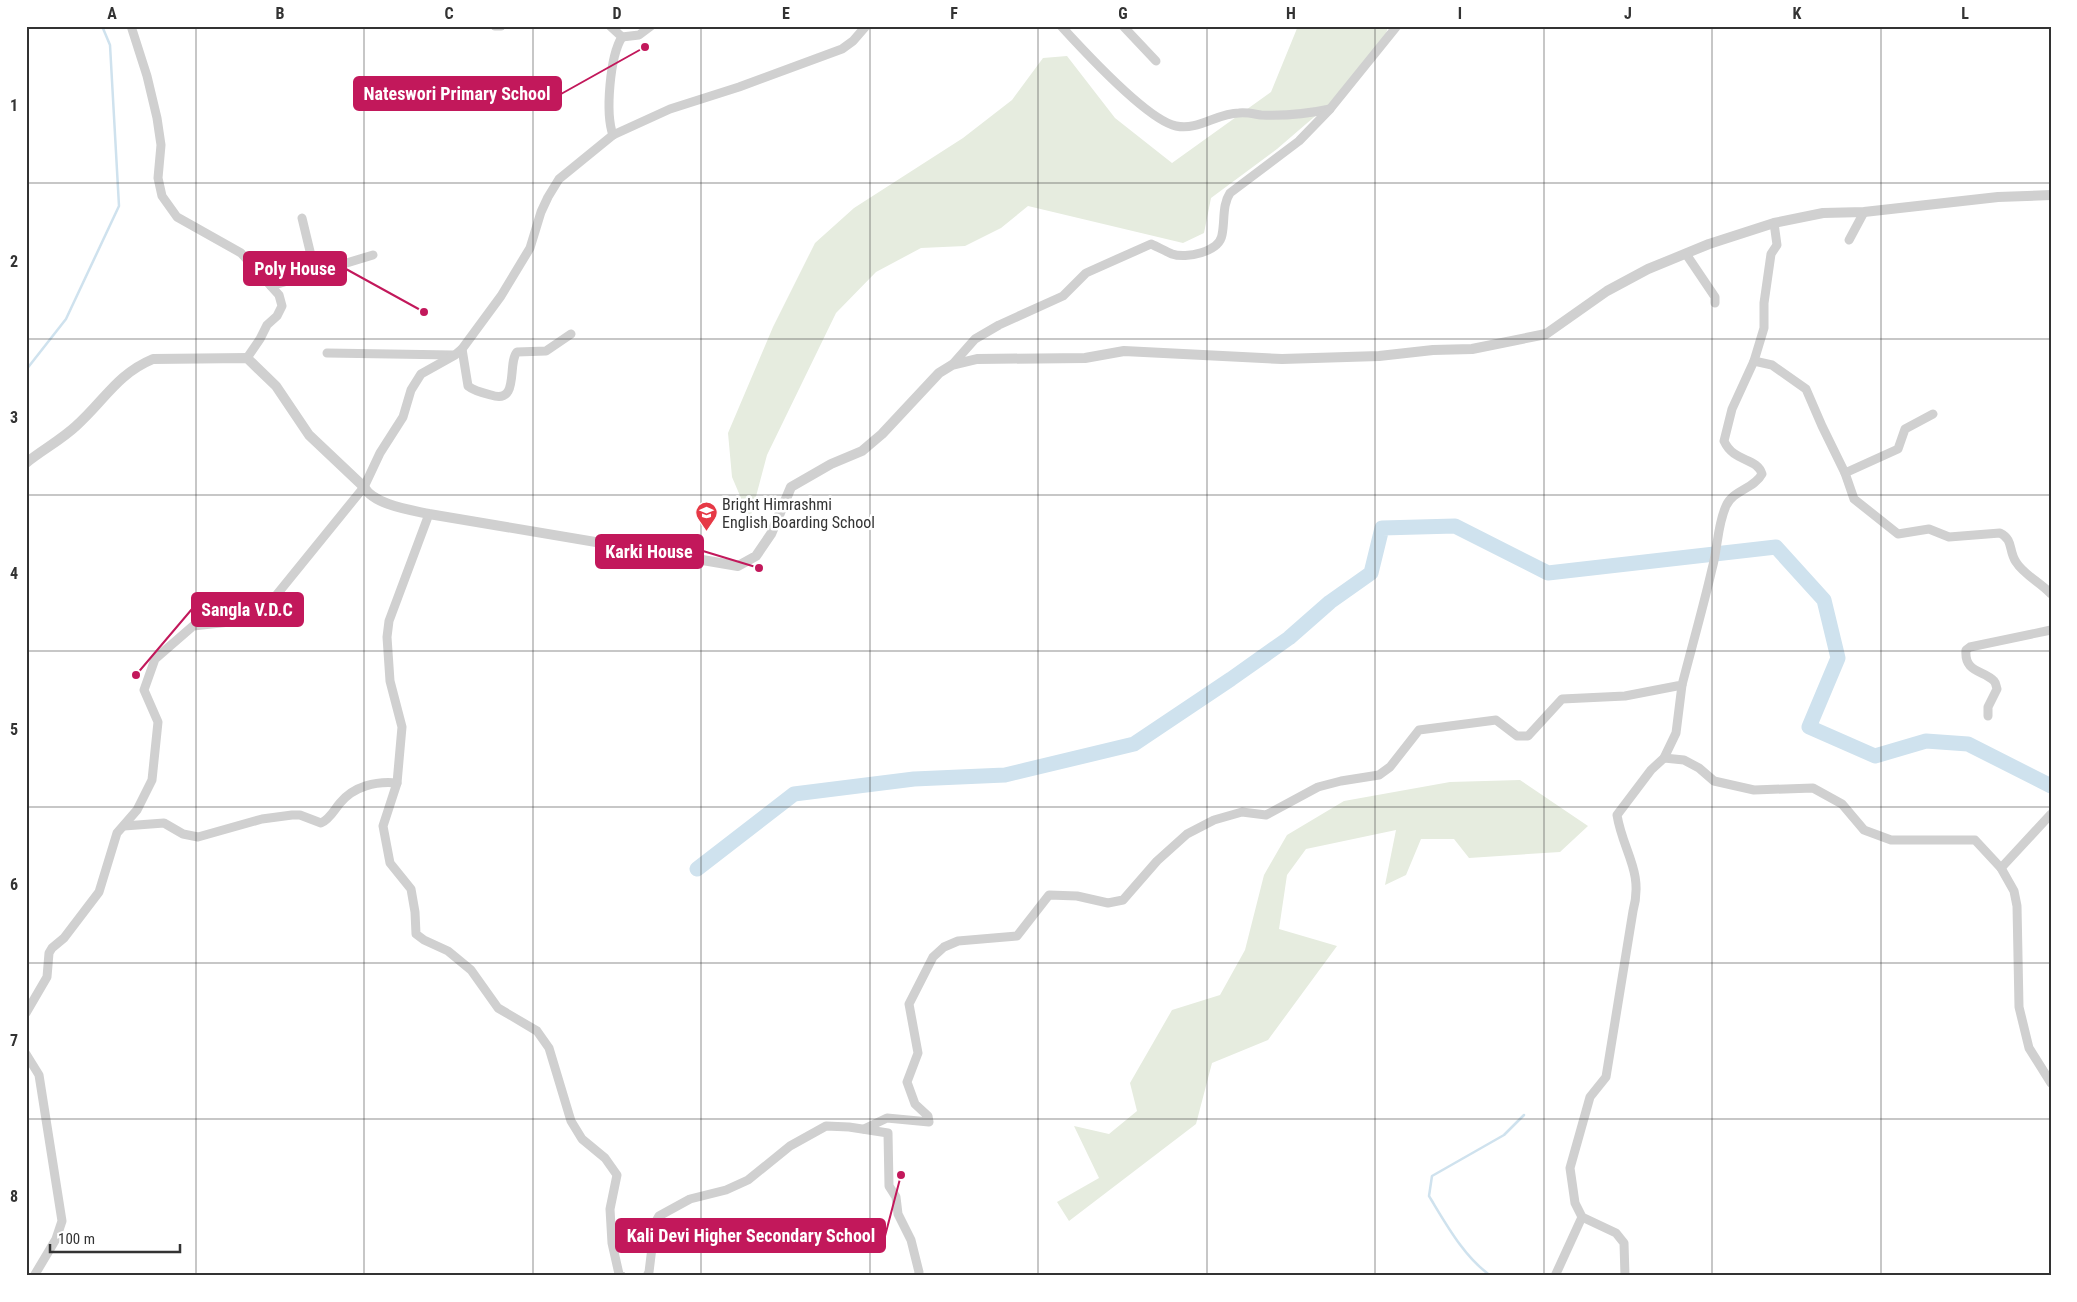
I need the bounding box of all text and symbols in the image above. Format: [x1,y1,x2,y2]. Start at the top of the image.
text: A [107,4,117,23]
text: B [276,4,285,23]
text: C [444,4,454,23]
text: D [612,4,622,23]
text: E [782,4,790,23]
text: F [950,4,958,23]
text: G [1118,4,1128,23]
text: H [1286,4,1296,23]
text: I [1458,4,1462,23]
text: J [1624,4,1632,23]
text: K [1793,4,1802,23]
text: L [1961,4,1969,23]
callout: Nateswori Primary School [354,77,561,110]
text: Nateswori Primary School [364,83,550,104]
text: 1 [10,96,18,115]
text: 2 [10,252,18,271]
callout: Poly House [244,252,346,285]
text: Poly House [254,258,336,279]
text: 3 [10,408,18,427]
place label: Bright Himrashmi English Boarding School [722,495,875,532]
school or university icon: Bright Himrashmi English Boarding School [694,501,718,532]
callout: Karki House [596,535,703,568]
text: Karki House [605,541,693,562]
text: 4 [10,564,18,583]
callout: Sangla V.D.C [192,593,303,626]
text: Sangla V.D.C [201,599,293,620]
text: 5 [10,720,18,739]
text: 6 [10,875,18,894]
text: 7 [10,1031,18,1050]
text: 8 [10,1187,18,1206]
callout: Kali Devi Higher Secondary School [616,1219,885,1252]
scale bar [50,1222,180,1254]
text: Kali Devi Higher Secondary School [627,1225,875,1246]
text: 100 m [58,1230,95,1248]

